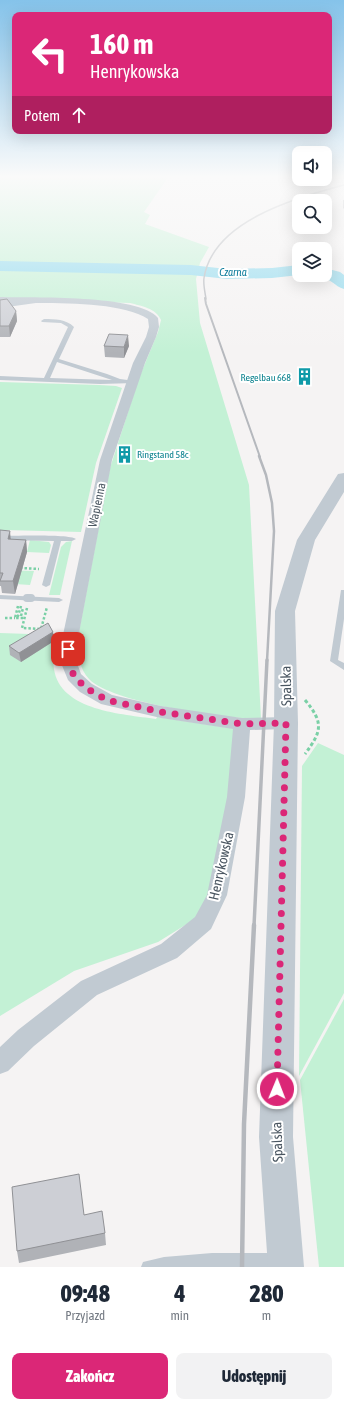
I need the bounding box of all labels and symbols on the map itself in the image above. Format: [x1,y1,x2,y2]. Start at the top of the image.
water label: Czarna [219,266,247,278]
building icon: Regelbau 668 [294,367,314,387]
place label: Regelbau 668 [240,372,291,383]
building icon: Ringstand 58c [114,444,134,464]
place label: Ringstand 58c [137,449,189,460]
street label: Wapienna [85,482,109,528]
pin [51,632,85,666]
street label: Spalska [278,666,294,706]
street label: Henrykowska [205,830,237,902]
position arrow [256,1068,298,1110]
street label: Spalska [268,1122,286,1162]

